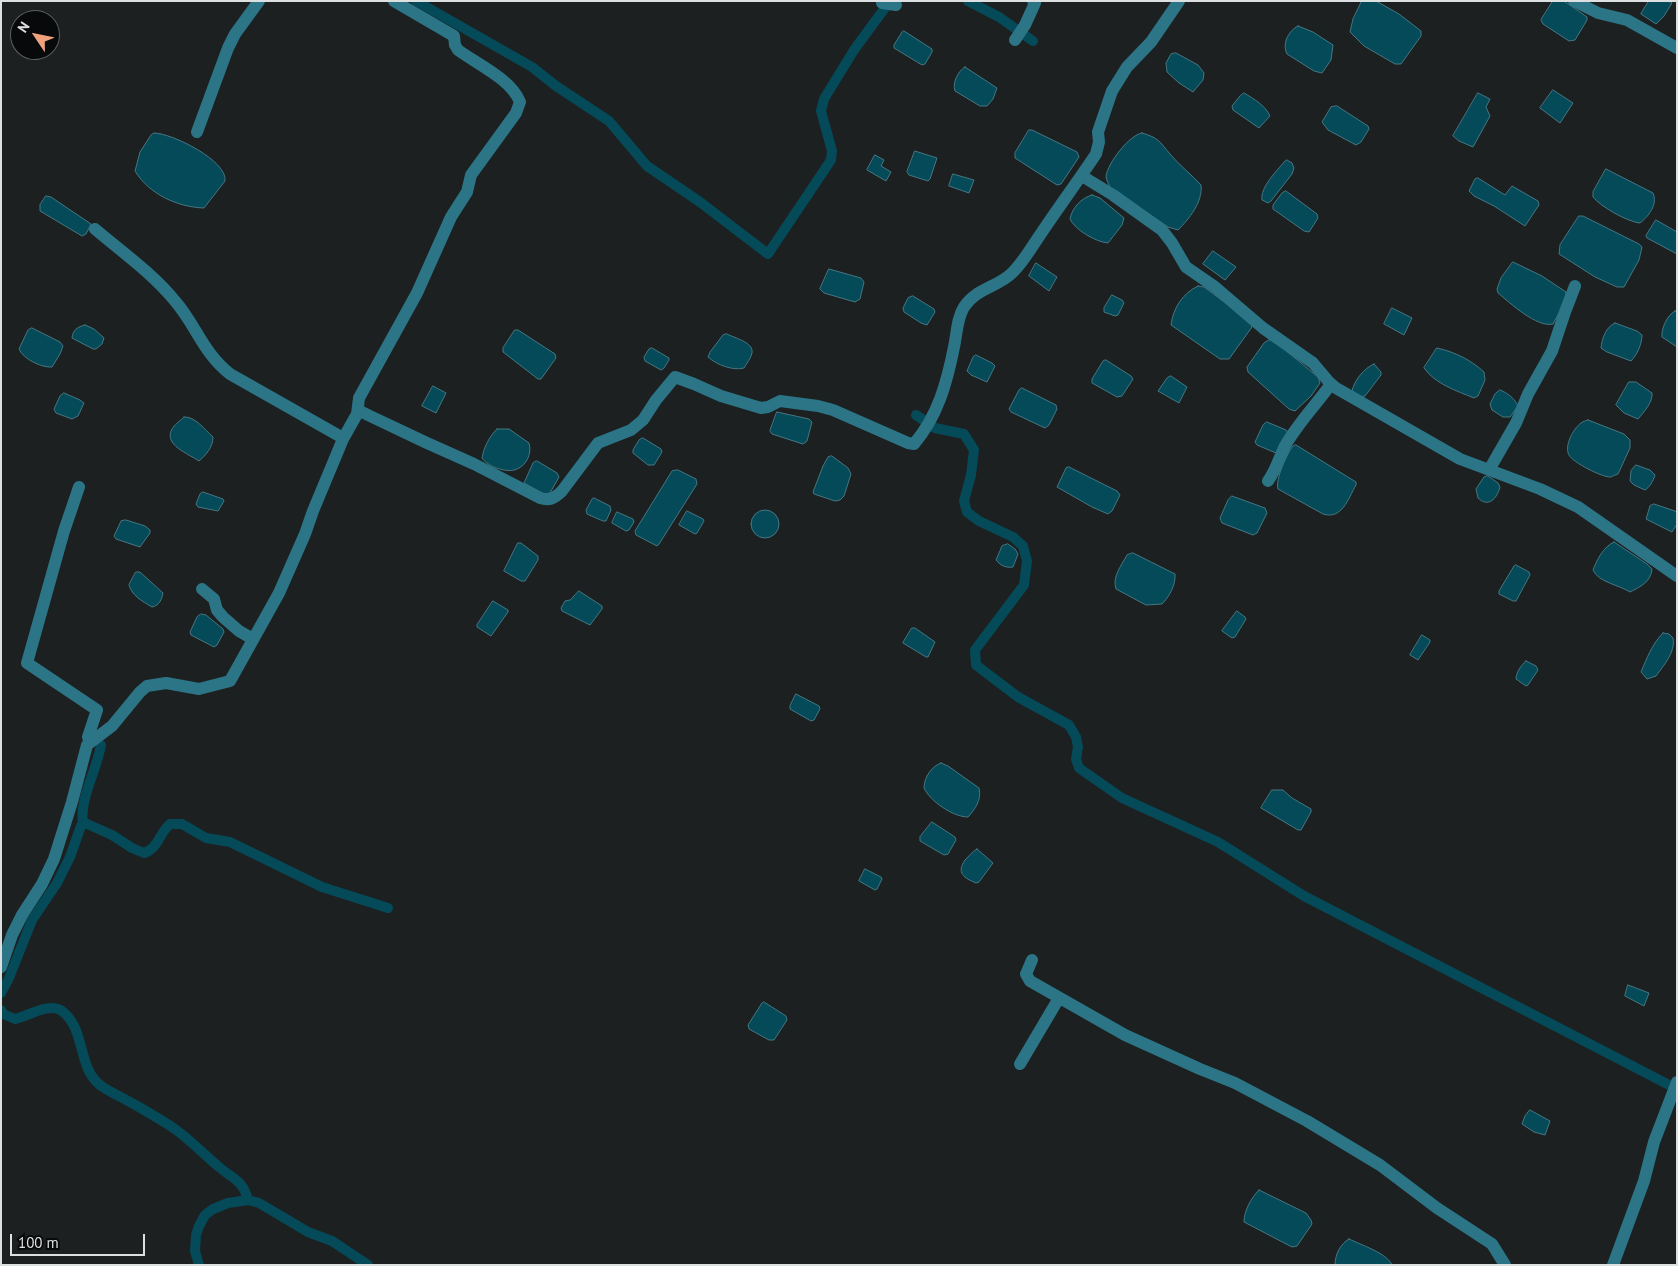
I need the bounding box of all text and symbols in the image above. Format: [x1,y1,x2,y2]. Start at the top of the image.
north arrow [10,10,60,60]
text: N [13,18,33,36]
scale bar [12,1224,148,1256]
text: 100 m [18,1233,59,1252]

